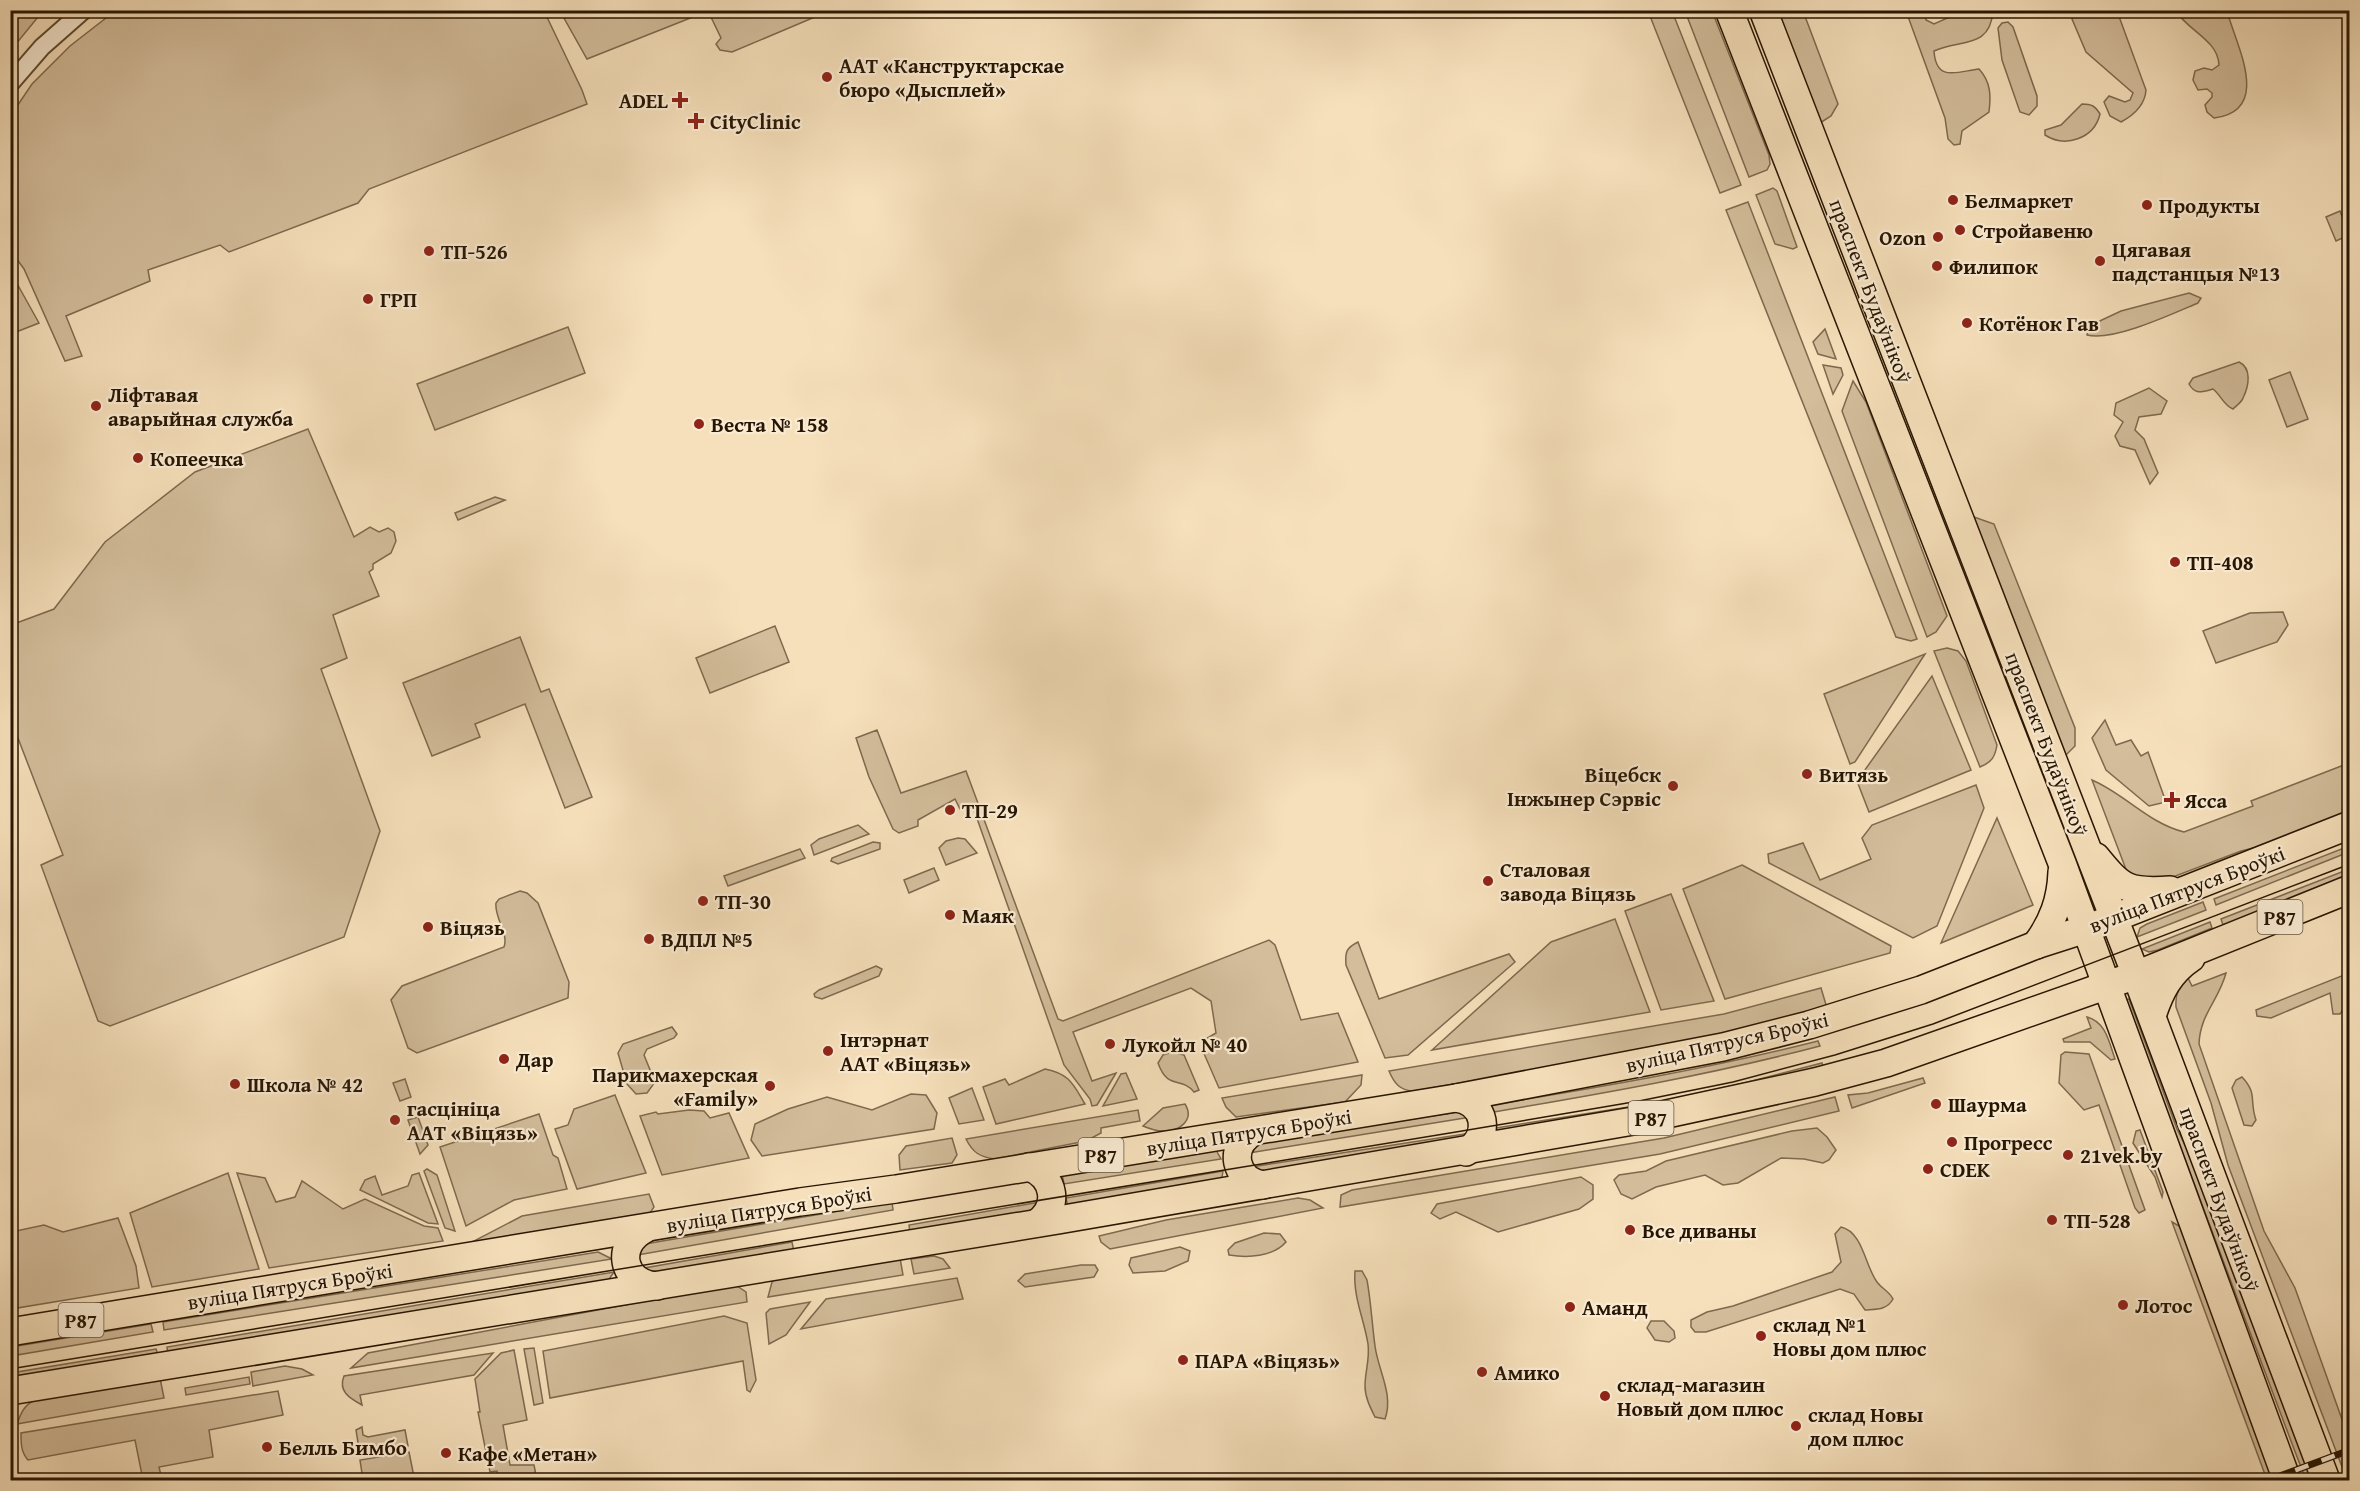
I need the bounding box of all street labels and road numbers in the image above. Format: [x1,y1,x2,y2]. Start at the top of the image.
street label: праспект Будаўнікоў [1822,194,1921,388]
street label: праспект Будаўнікоў [1998,647,2097,841]
street label: вуліца Пятруся Броўкі [2085,837,2289,941]
road number: Р87 [2258,900,2302,934]
street label: вуліца Пятруся Броўкі [1622,1004,1832,1080]
street label: вуліца Пятруся Броўкі [1144,1100,1354,1164]
road number: Р87 [1628,1101,1674,1135]
street label: праспект Будаўнікоў [2172,1102,2268,1296]
road number: Р87 [1078,1138,1124,1172]
street label: вуліца Пятруся Броўкі [664,1177,874,1241]
street label: вуліца Пятруся Броўкі [185,1254,395,1318]
road number: Р87 [58,1303,104,1337]

